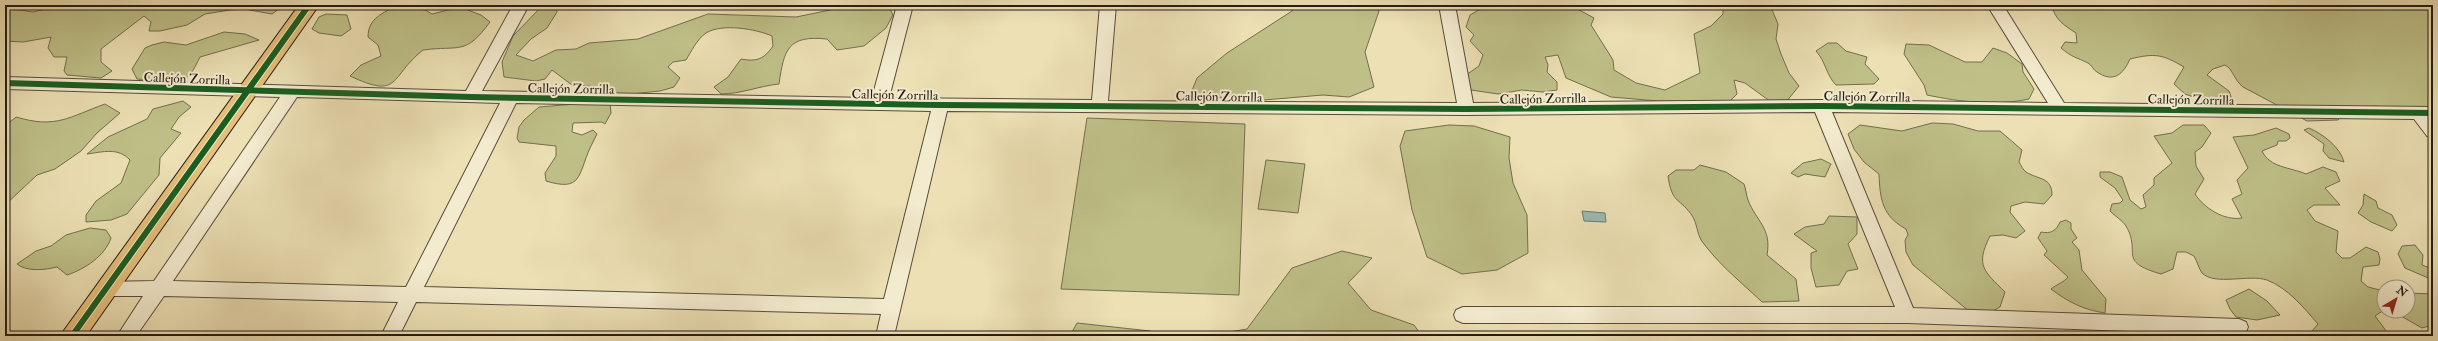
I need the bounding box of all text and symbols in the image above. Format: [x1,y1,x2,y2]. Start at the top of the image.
street label: Callejón Zorrilla [143,69,231,89]
street label: Callejón Zorrilla [527,80,615,98]
street label: Callejón Zorrilla [851,86,939,104]
street label: Callejón Zorrilla [1175,88,1263,106]
street label: Callejón Zorrilla [1823,88,1911,106]
street label: Callejón Zorrilla [1500,90,1587,108]
street label: Callejón Zorrilla [2147,91,2235,109]
north arrow [2376,279,2416,319]
text: N [2393,283,2411,300]

